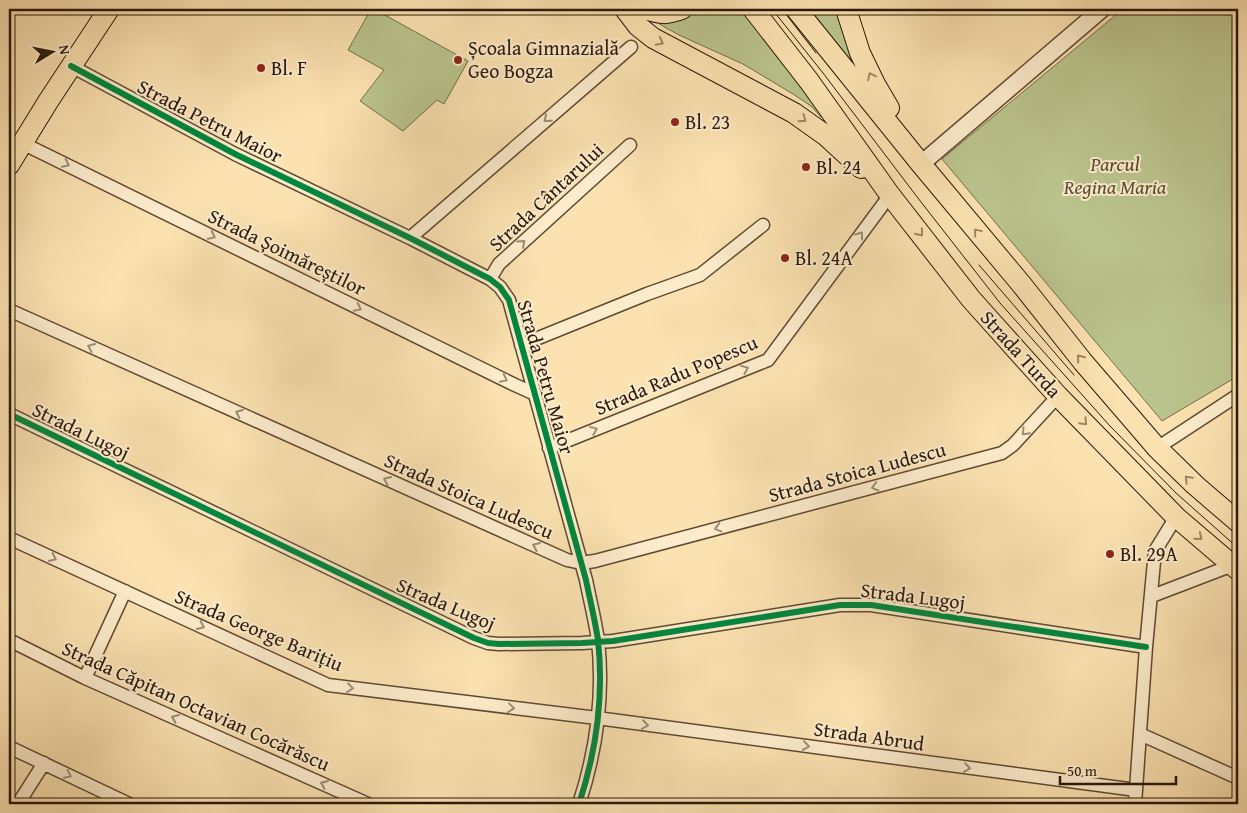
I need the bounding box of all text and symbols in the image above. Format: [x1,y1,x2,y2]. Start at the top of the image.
north arrow [28,28,78,78]
place label: Școala Gimnazială Geo Bogza [468,33,620,85]
one-way arrow [655,36,664,46]
text: N [54,43,76,57]
place label: Bl. F [271,53,307,82]
marker: Școala Gimnazială Geo Bogza [452,54,464,66]
marker: Bl. F [255,62,267,74]
street label: Strada Petru Maior [133,71,288,170]
one-way arrow [867,72,877,81]
place label: Bl. 23 [685,107,730,136]
one-way arrow [544,113,553,122]
one-way arrow [797,113,807,122]
marker: Bl. 23 [669,116,681,128]
street label: Strada Cântarului [482,135,610,258]
park label: Parcul Regina Maria [1063,149,1167,201]
place label: Bl. 24 [816,152,861,181]
one-way arrow [61,158,70,168]
marker: Bl. 24 [800,161,812,173]
street label: Strada Șoimăreștilor [203,201,371,302]
one-way arrow [915,227,923,236]
one-way arrow [974,228,983,237]
one-way arrow [207,230,216,240]
one-way arrow [855,232,863,241]
one-way arrow [517,240,526,249]
place label: Bl. 24A [795,243,853,272]
marker: Bl. 24A [779,252,791,264]
street label: Strada Petru Maior [511,296,582,457]
one-way arrow [353,302,362,312]
street label: Strada Turda [974,303,1069,404]
street label: Strada Radu Popescu [590,327,762,422]
one-way arrow [87,342,96,353]
one-way arrow [1077,355,1085,364]
one-way arrow [740,365,749,375]
one-way arrow [498,373,507,383]
street label: Strada Lugoj [28,395,135,467]
one-way arrow [235,409,244,420]
one-way arrow [1078,417,1087,426]
one-way arrow [589,426,598,436]
one-way arrow [1022,426,1031,435]
street label: Strada Stoica Ludescu [765,434,949,509]
street label: Strada Stoica Ludescu [380,445,559,546]
one-way arrow [383,475,392,486]
one-way arrow [1185,476,1194,485]
one-way arrow [871,481,880,492]
one-way arrow [715,523,723,533]
one-way arrow [1193,531,1202,539]
place label: Bl. 29A [1120,539,1178,568]
one-way arrow [532,542,541,553]
marker: Bl. 29A [1104,548,1116,560]
one-way arrow [48,552,57,562]
street label: Strada Lugoj [392,570,500,637]
street label: Strada Lugoj [859,575,967,616]
street label: Strada George Barițiu [171,581,348,678]
one-way arrow [195,620,204,630]
street label: Strada Căpitan Octavian Cocărăscu [58,633,335,778]
one-way arrow [346,682,354,693]
one-way arrow [508,702,516,713]
street label: Strada Abrud [812,713,926,758]
one-way arrow [171,714,180,725]
one-way arrow [641,719,650,729]
one-way arrow [803,740,811,751]
scale bar [1060,753,1176,785]
text: 50 m [1067,760,1098,781]
one-way arrow [964,762,972,773]
one-way arrow [63,769,72,779]
one-way arrow [320,780,329,791]

